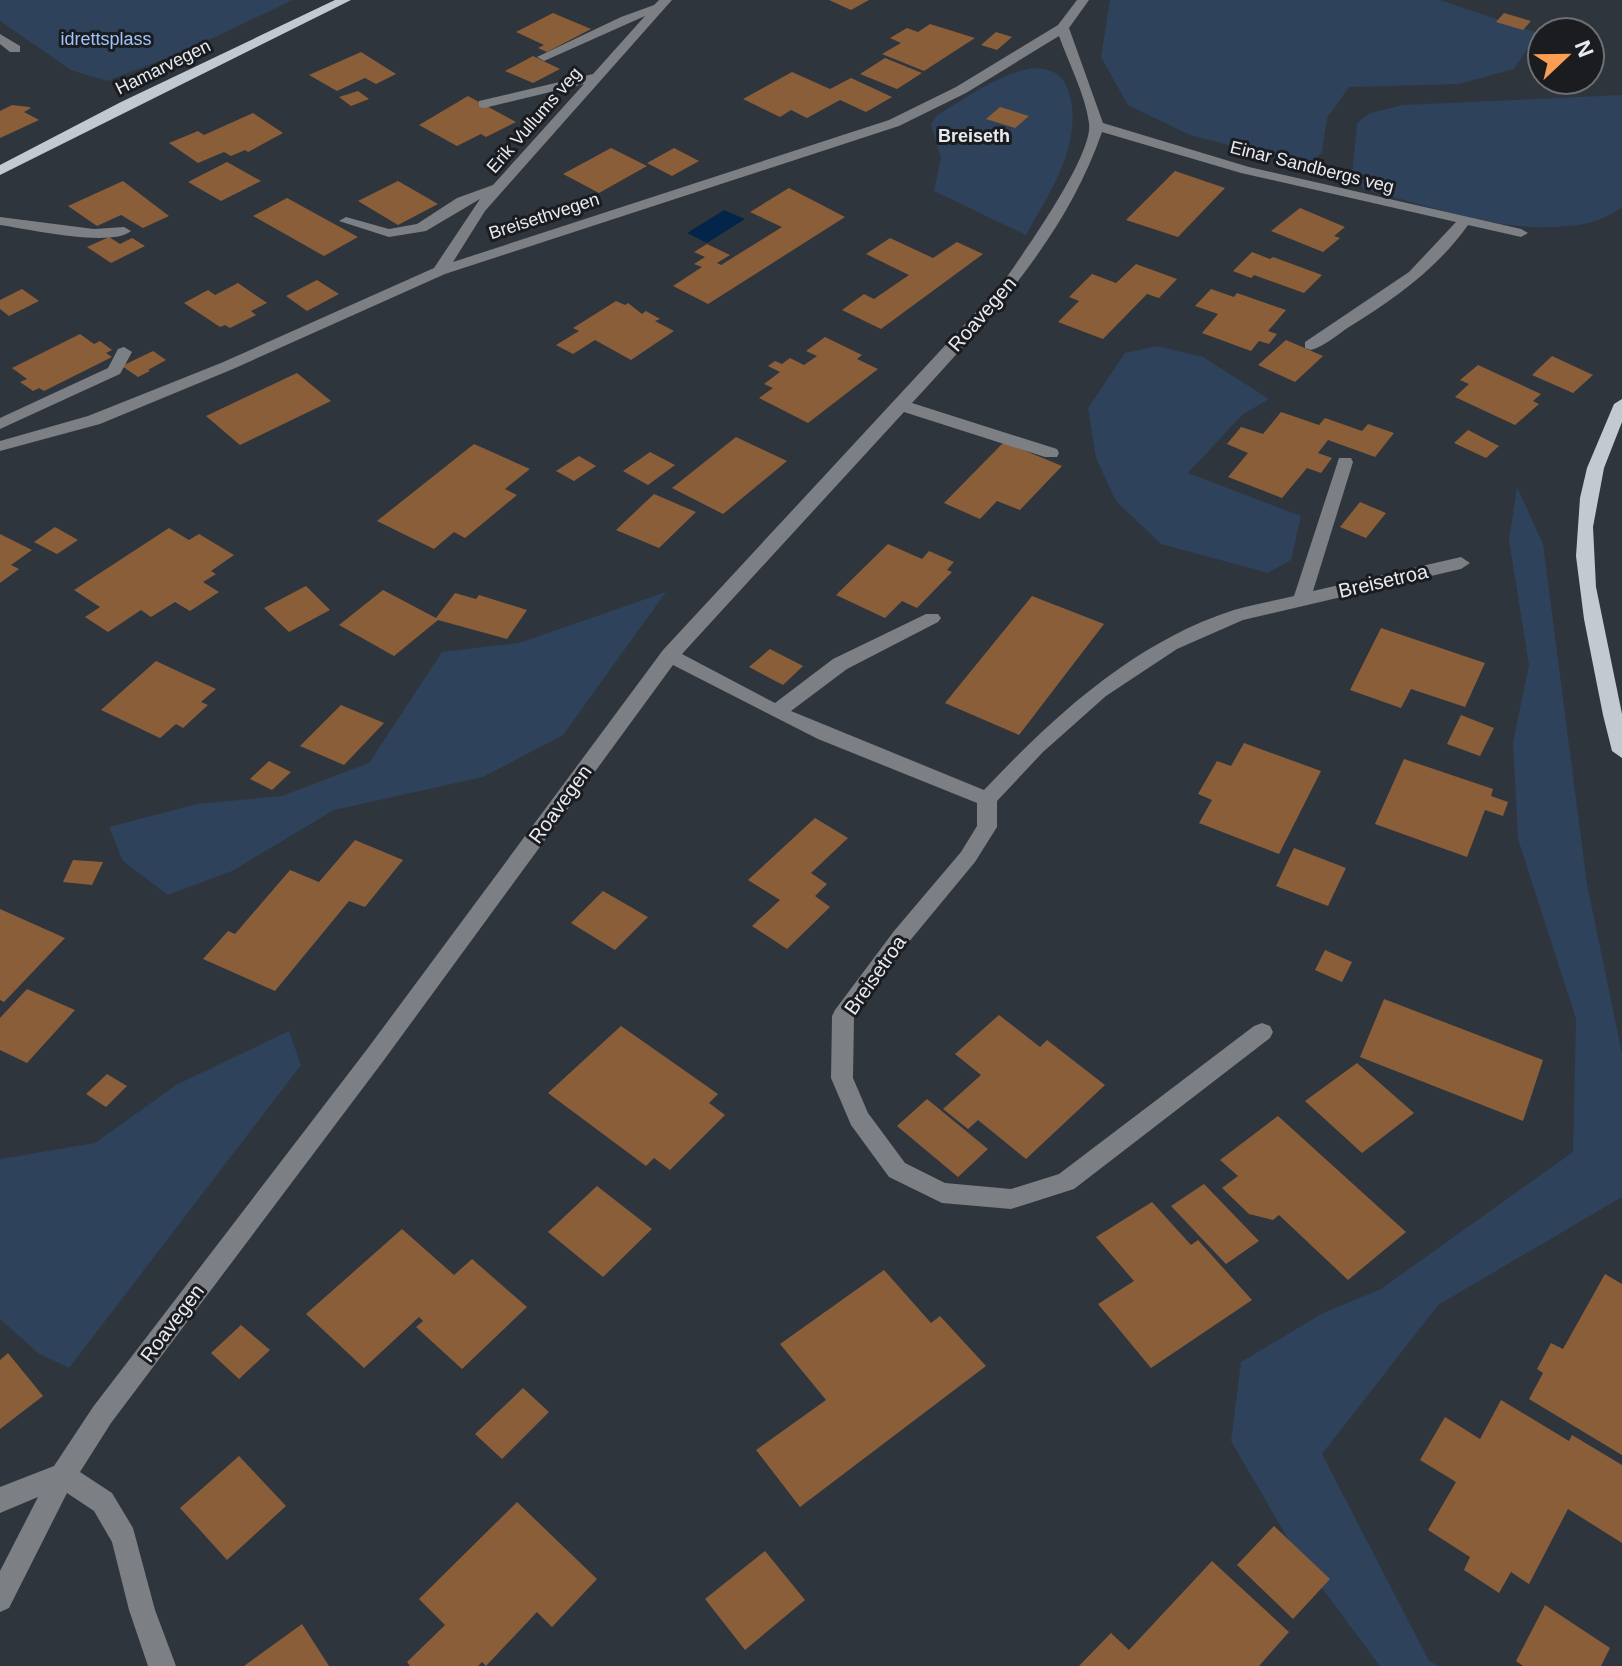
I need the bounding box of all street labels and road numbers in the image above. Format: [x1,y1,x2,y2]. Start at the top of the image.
street label: Hamarvegen [112,35,214,99]
street label: Erik Vullums veg [483,63,585,177]
street label: Einar Sandbergs veg [1228,137,1396,197]
street label: Breisethvegen [486,189,602,243]
street label: Roavegen [944,272,1020,356]
street label: Breisetroa [1336,560,1431,602]
street label: Roavegen [524,761,596,847]
street label: Breisetroa [840,931,911,1019]
street label: Roavegen [136,1280,208,1366]

